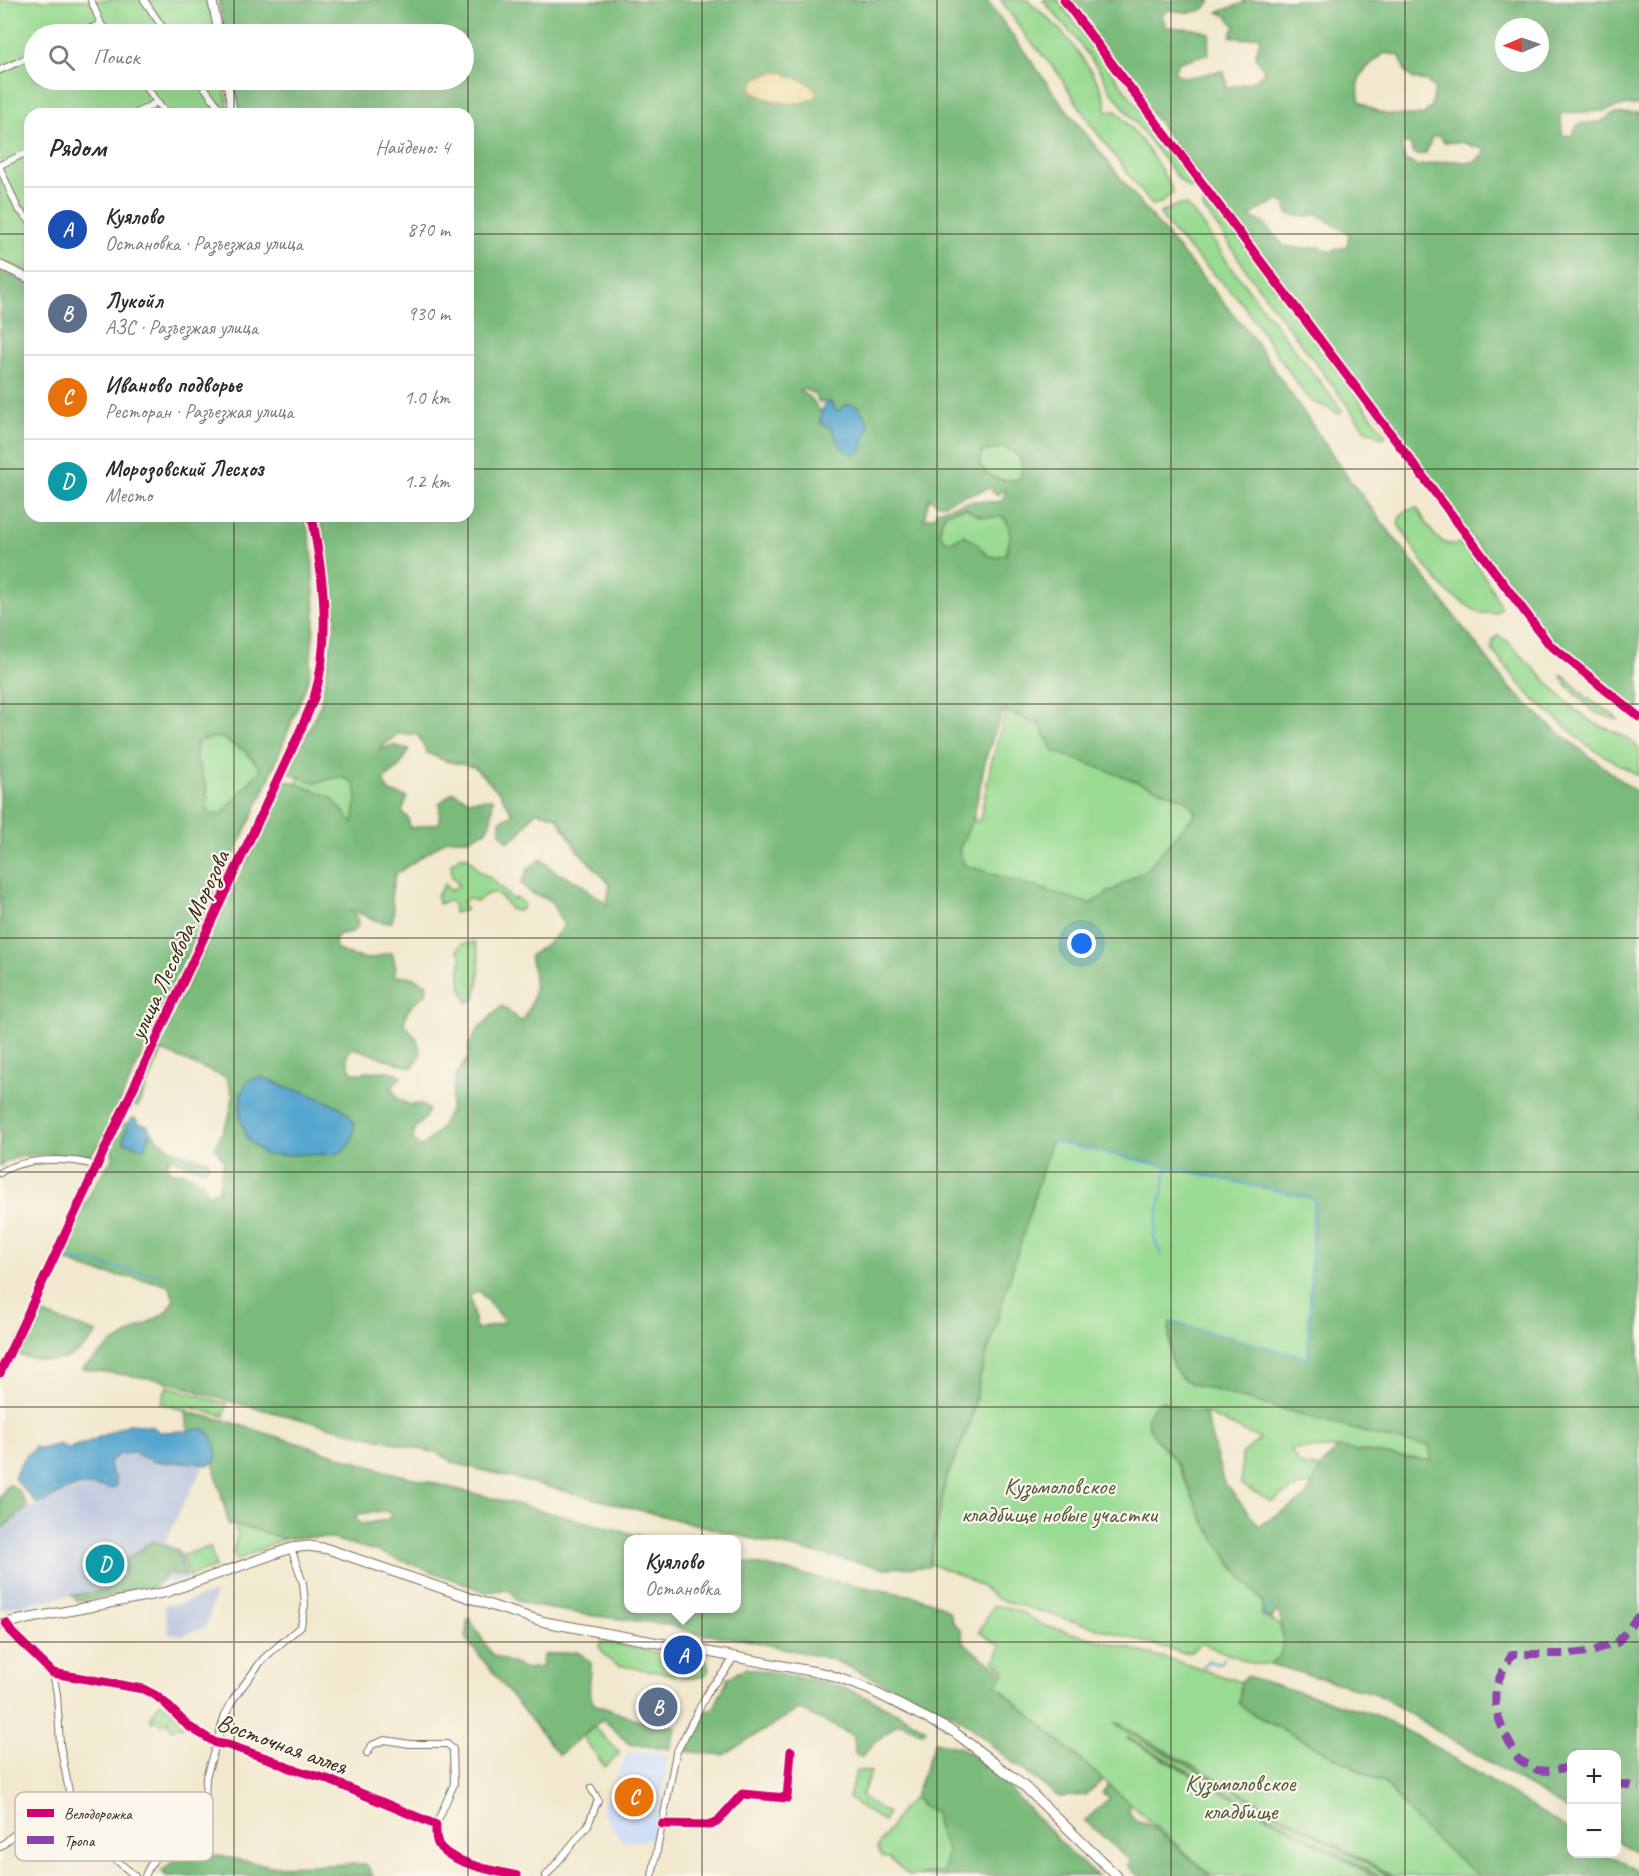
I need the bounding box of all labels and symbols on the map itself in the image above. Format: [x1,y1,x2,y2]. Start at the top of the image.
north arrow [1495,18,1549,72]
street label: улица Лесовода Морозова [121,844,238,1047]
your location [1067,929,1096,958]
park label: Кузьмоловское кладбище новые участки [961,1471,1159,1529]
pin: D [86,1542,124,1586]
pin: A [664,1632,702,1678]
pin: B [638,1684,678,1730]
street label: Восточная аллея [213,1707,352,1782]
park label: Кузьмоловское кладбище [1185,1768,1298,1826]
pin: C [614,1774,654,1820]
legend [15,1792,213,1861]
text: Велодорожка [64,1804,133,1824]
text: Тропа [64,1831,96,1851]

